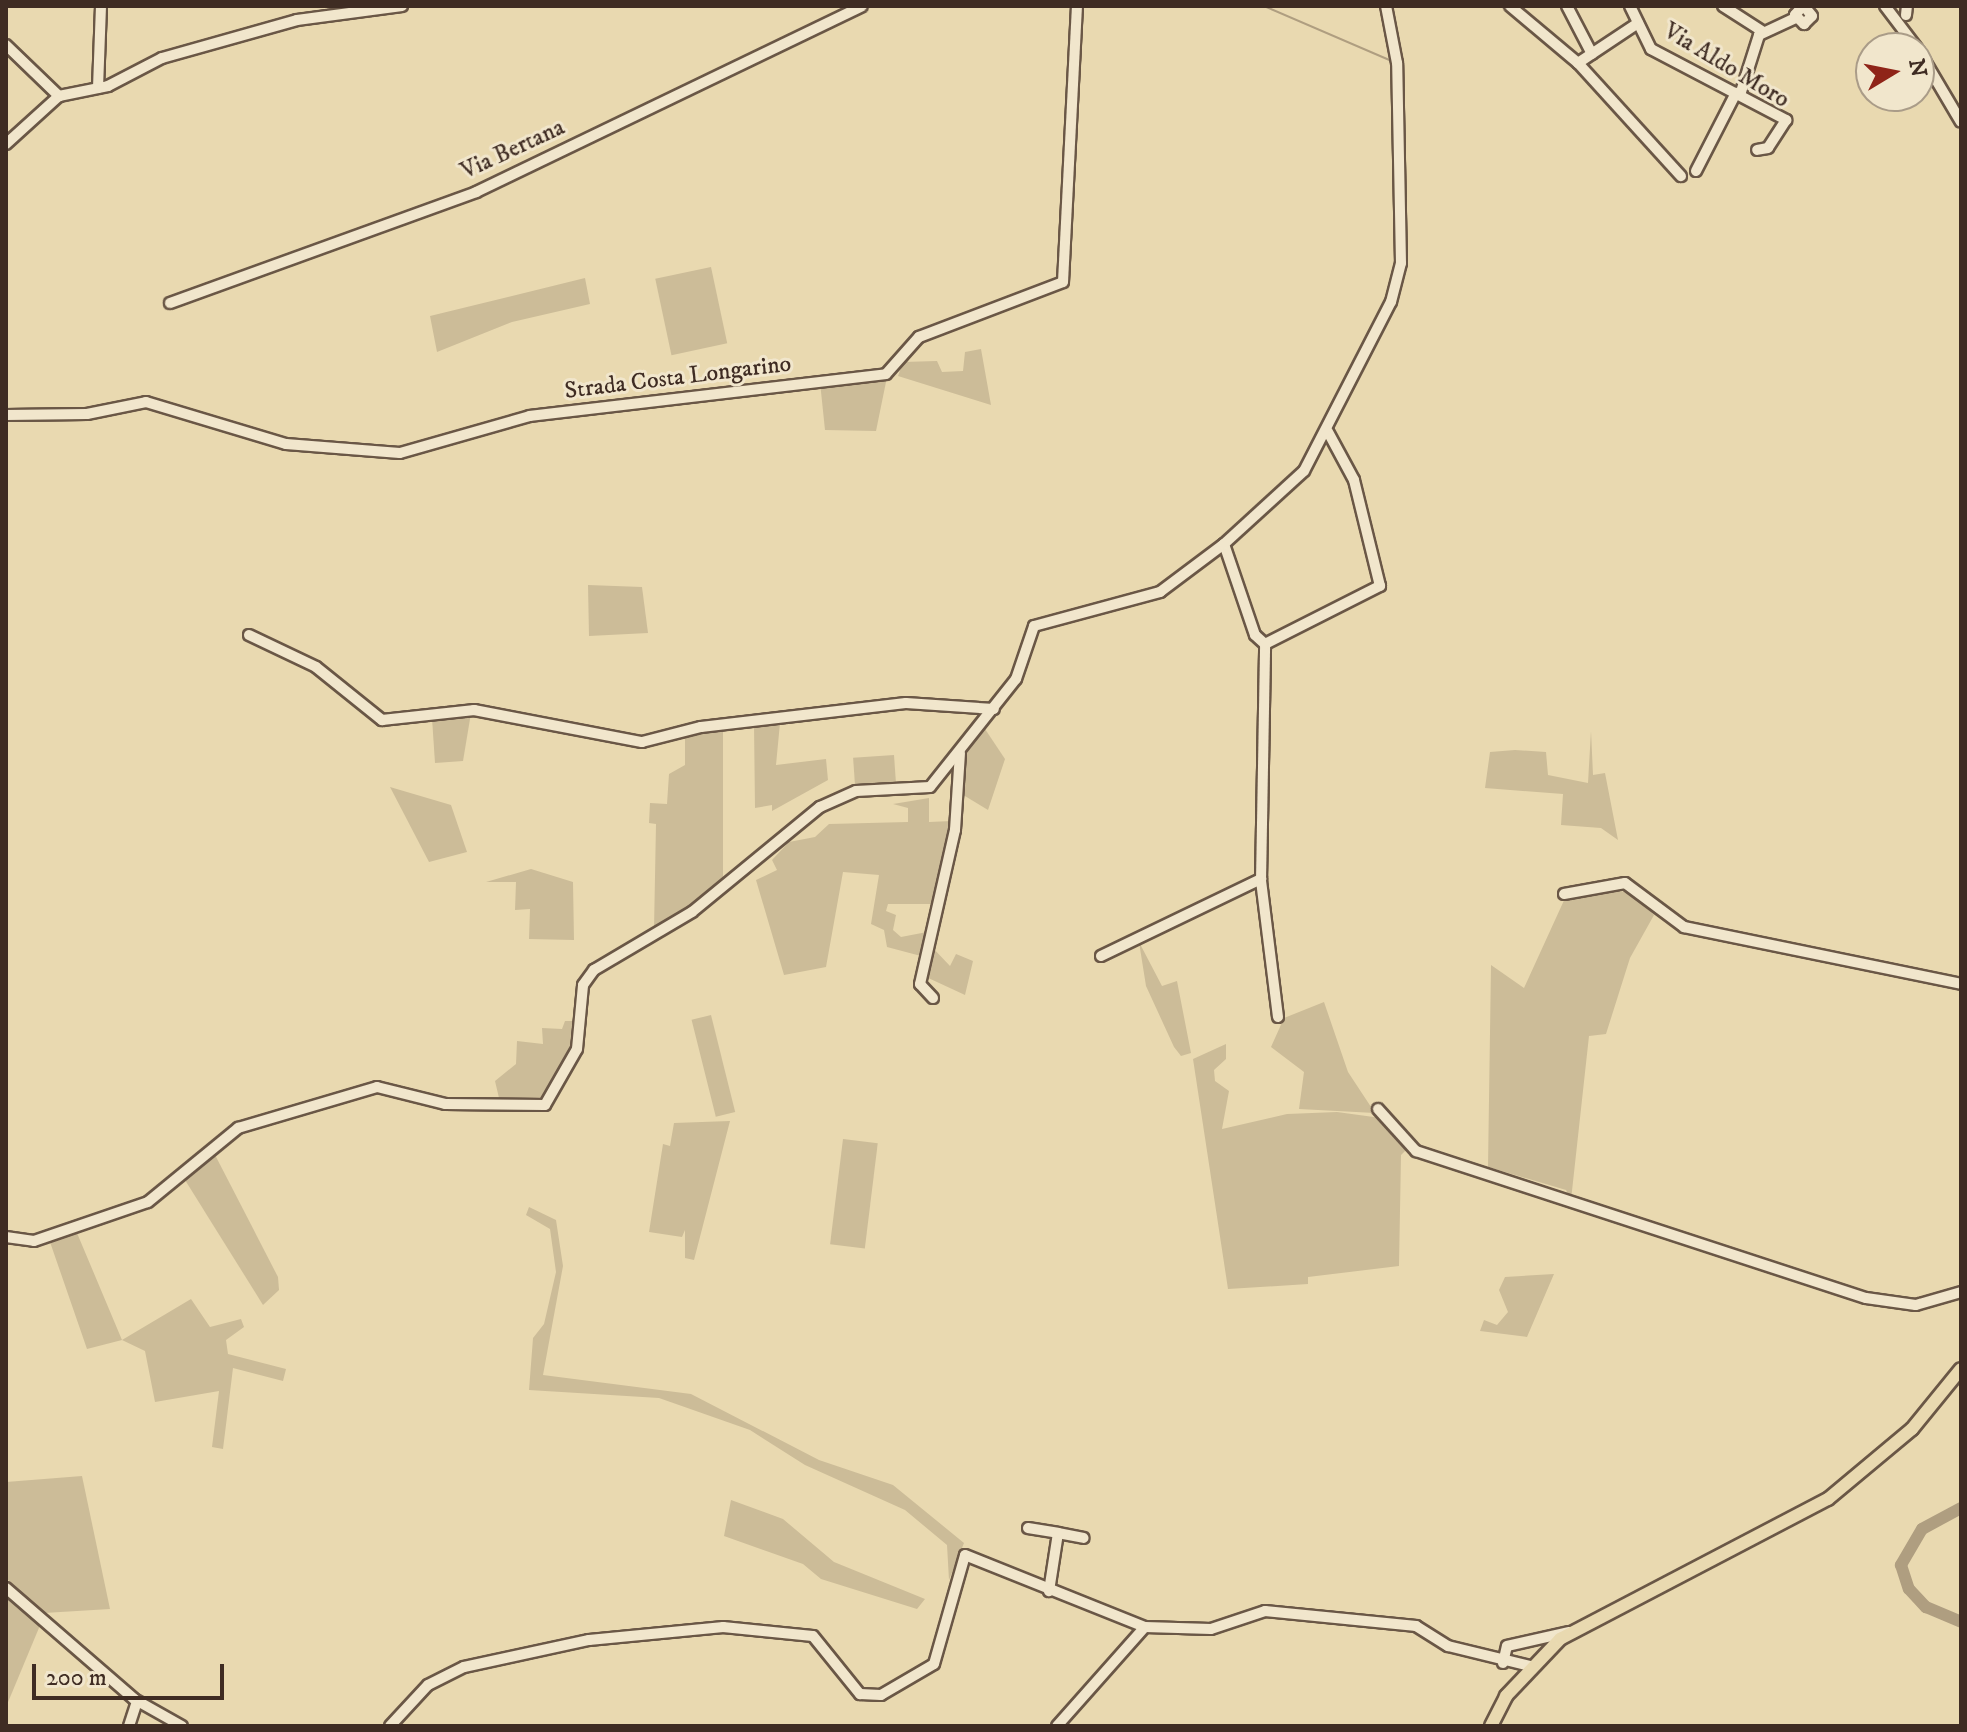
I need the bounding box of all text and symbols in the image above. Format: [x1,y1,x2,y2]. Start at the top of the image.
street label: Via Aldo Moro [1658,17,1794,115]
north arrow [1855,32,1935,112]
text: N [1902,57,1932,79]
street label: Via Bertana [457,113,569,187]
street label: Strada Costa Longarino [563,350,793,406]
scale bar [36,1648,228,1698]
text: 200 m [46,1663,107,1693]

